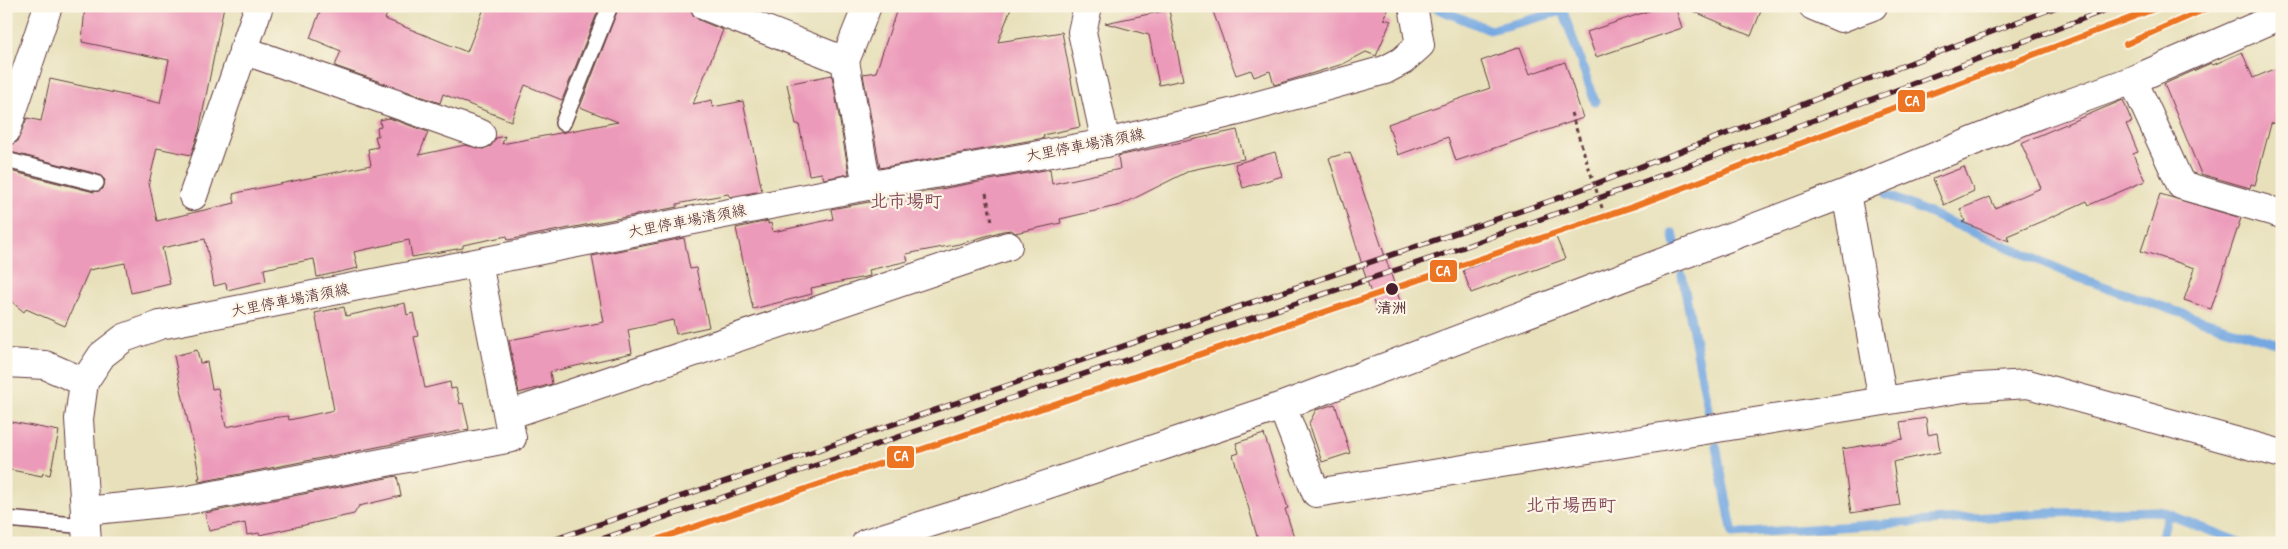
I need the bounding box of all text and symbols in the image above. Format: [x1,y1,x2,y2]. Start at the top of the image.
line badge: CA [1897,89,1926,113]
text: CA [1905,91,1919,110]
street label: 大里停車場清須線 [1024,123,1146,166]
district label: 北市場町 [870,188,942,213]
street label: 大里停車場清須線 [626,199,748,242]
line badge: CA [1429,259,1458,283]
text: CA [1436,261,1450,280]
street label: 大里停車場清須線 [229,278,351,321]
marker: 清洲 [1384,281,1400,297]
place label: 清洲 [1377,297,1407,318]
line badge: CA [886,445,915,469]
text: CA [894,446,908,465]
district label: 北市場西町 [1526,492,1616,517]

